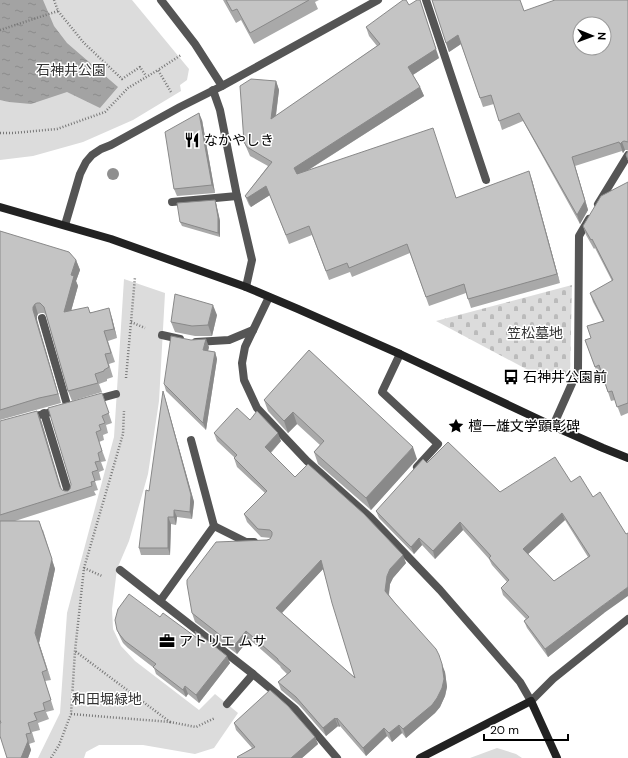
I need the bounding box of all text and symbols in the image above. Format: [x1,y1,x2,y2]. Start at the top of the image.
north arrow [572,16,612,56]
text: N [595,32,609,40]
park label: 石神井公園 [36,61,106,79]
restaurant icon: なかやしき [183,131,201,149]
place label: なかやしき [204,131,274,149]
park label: 笠松墓地 [507,324,563,342]
bus stop icon: 石神井公園前 [502,368,520,386]
place label: 石神井公園前 [523,368,607,386]
place icon: 檀一雄文学顕彰碑 [447,417,465,435]
place label: 檀一雄文学顕彰碑 [468,417,580,435]
office icon: アトリエ ムサ [158,632,176,650]
place label: アトリエ ムサ [179,632,267,650]
park label: 和田堀緑地 [72,690,142,708]
scale bar [484,716,568,742]
text: 20 m [490,722,519,738]

